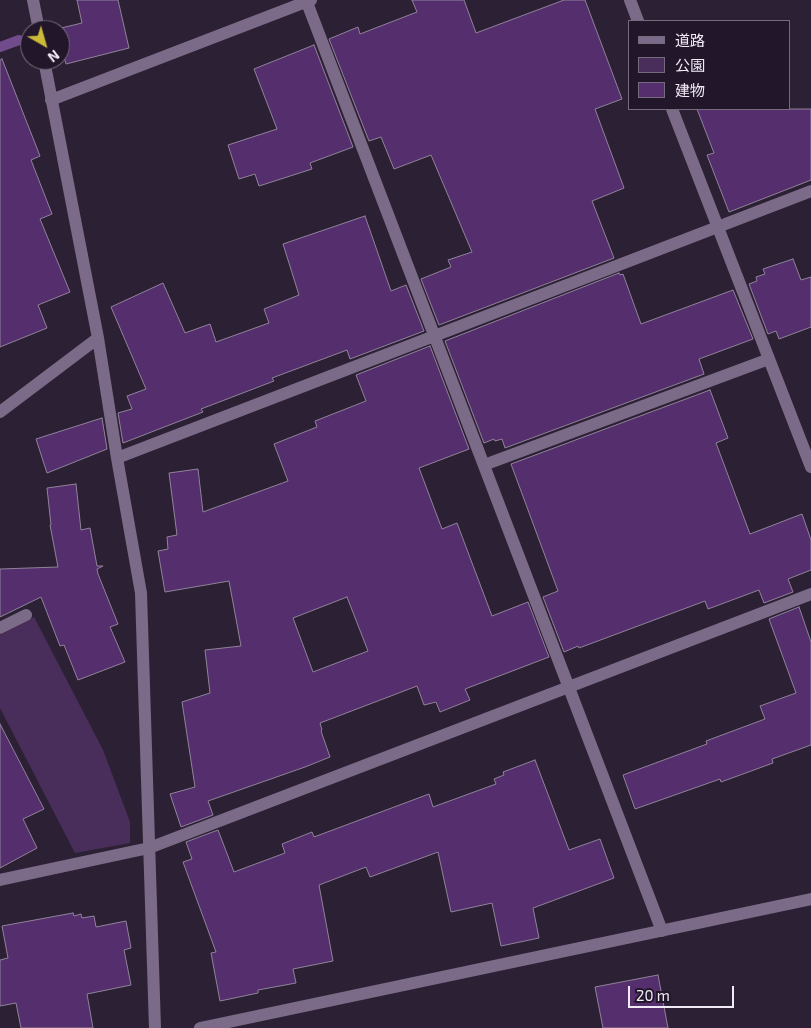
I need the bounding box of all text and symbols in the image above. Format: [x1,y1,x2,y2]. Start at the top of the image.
north arrow [20,20,70,70]
legend [628,20,791,110]
text: 道路 [675,31,705,49]
text: N [45,47,63,66]
text: 公園 [675,56,705,74]
text: 建物 [675,81,705,99]
scale bar [631,976,737,1008]
text: 20 m [636,986,670,1004]

